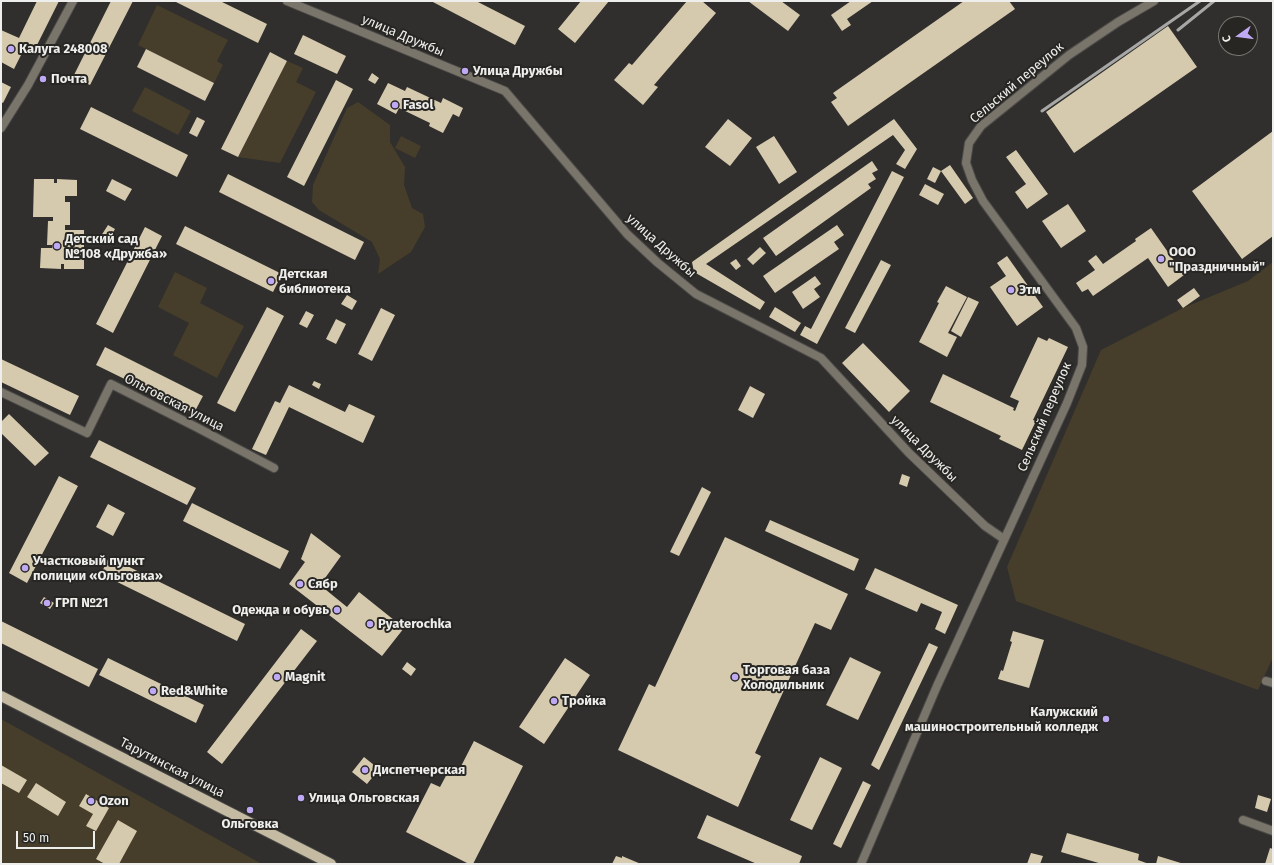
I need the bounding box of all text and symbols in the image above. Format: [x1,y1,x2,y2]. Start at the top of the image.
street label: улица Дружбы [359,12,447,60]
north arrow [1218,16,1258,56]
text: С [1220,34,1234,43]
street label: Сельский переулок [967,39,1067,127]
place label: Калуга 248008 [19,41,108,57]
marker: Калуга 248008 [6,44,16,54]
place label: Улица Дружбы [473,63,563,79]
marker: Улица Дружбы [460,66,470,76]
place label: Почта [51,71,87,87]
marker: Почта [38,74,48,84]
place label: Fasol [403,97,433,113]
marker: Fasol [390,100,400,110]
street label: улица Дружбы [623,211,699,281]
place label: Детский сад №108 «Дружба» [65,231,167,262]
marker: Детский сад №108 «Дружба» [52,241,62,251]
place label: ООО "Праздничный" [1169,244,1265,275]
marker: ООО "Праздничный" [1156,254,1166,264]
place label: Детская библиотека [279,266,351,297]
marker: Детская библиотека [266,276,276,286]
place label: Этм [1019,282,1041,298]
marker: Этм [1006,285,1016,295]
street label: Сельский переулок [1015,360,1075,474]
street label: Ольговская улица [122,371,226,435]
street label: улица Дружбы [887,412,961,486]
place label: Участковый пункт полиции «Ольговка» [33,553,163,584]
marker: Участковый пункт полиции «Ольговка» [20,563,30,573]
place label: Сябр [308,576,338,592]
marker: Сябр [295,579,305,589]
place label: ГРП №21 [55,595,108,611]
marker: ГРП №21 [42,598,52,608]
place label: Одежда и обувь [232,602,329,618]
marker: Одежда и обувь [332,605,342,615]
place label: Pyaterochka [378,616,452,632]
marker: Pyaterochka [365,619,375,629]
place label: Торговая база Холодильник [743,662,830,693]
place label: Magnit [285,669,326,685]
marker: Magnit [272,672,282,682]
marker: Торговая база Холодильник [730,672,740,682]
place label: Red&White [161,683,228,699]
marker: Red&White [148,686,158,696]
place label: Тройка [562,693,606,709]
marker: Тройка [549,696,559,706]
place label: Калужский машиностроительный колледж [905,704,1098,735]
marker: Калужский машиностроительный колледж [1101,714,1111,724]
street label: Тарутинская улица [117,735,227,801]
place label: Диспетчерская [373,762,465,778]
marker: Диспетчерская [360,765,370,775]
place label: Улица Ольговская [309,790,419,806]
place label: Ozon [99,793,129,809]
marker: Улица Ольговская [296,793,306,803]
marker: Ozon [86,796,96,806]
marker: Ольговка [245,805,255,815]
place label: Ольговка [221,816,279,832]
scale bar [18,823,97,849]
text: 50 m [23,831,49,845]

